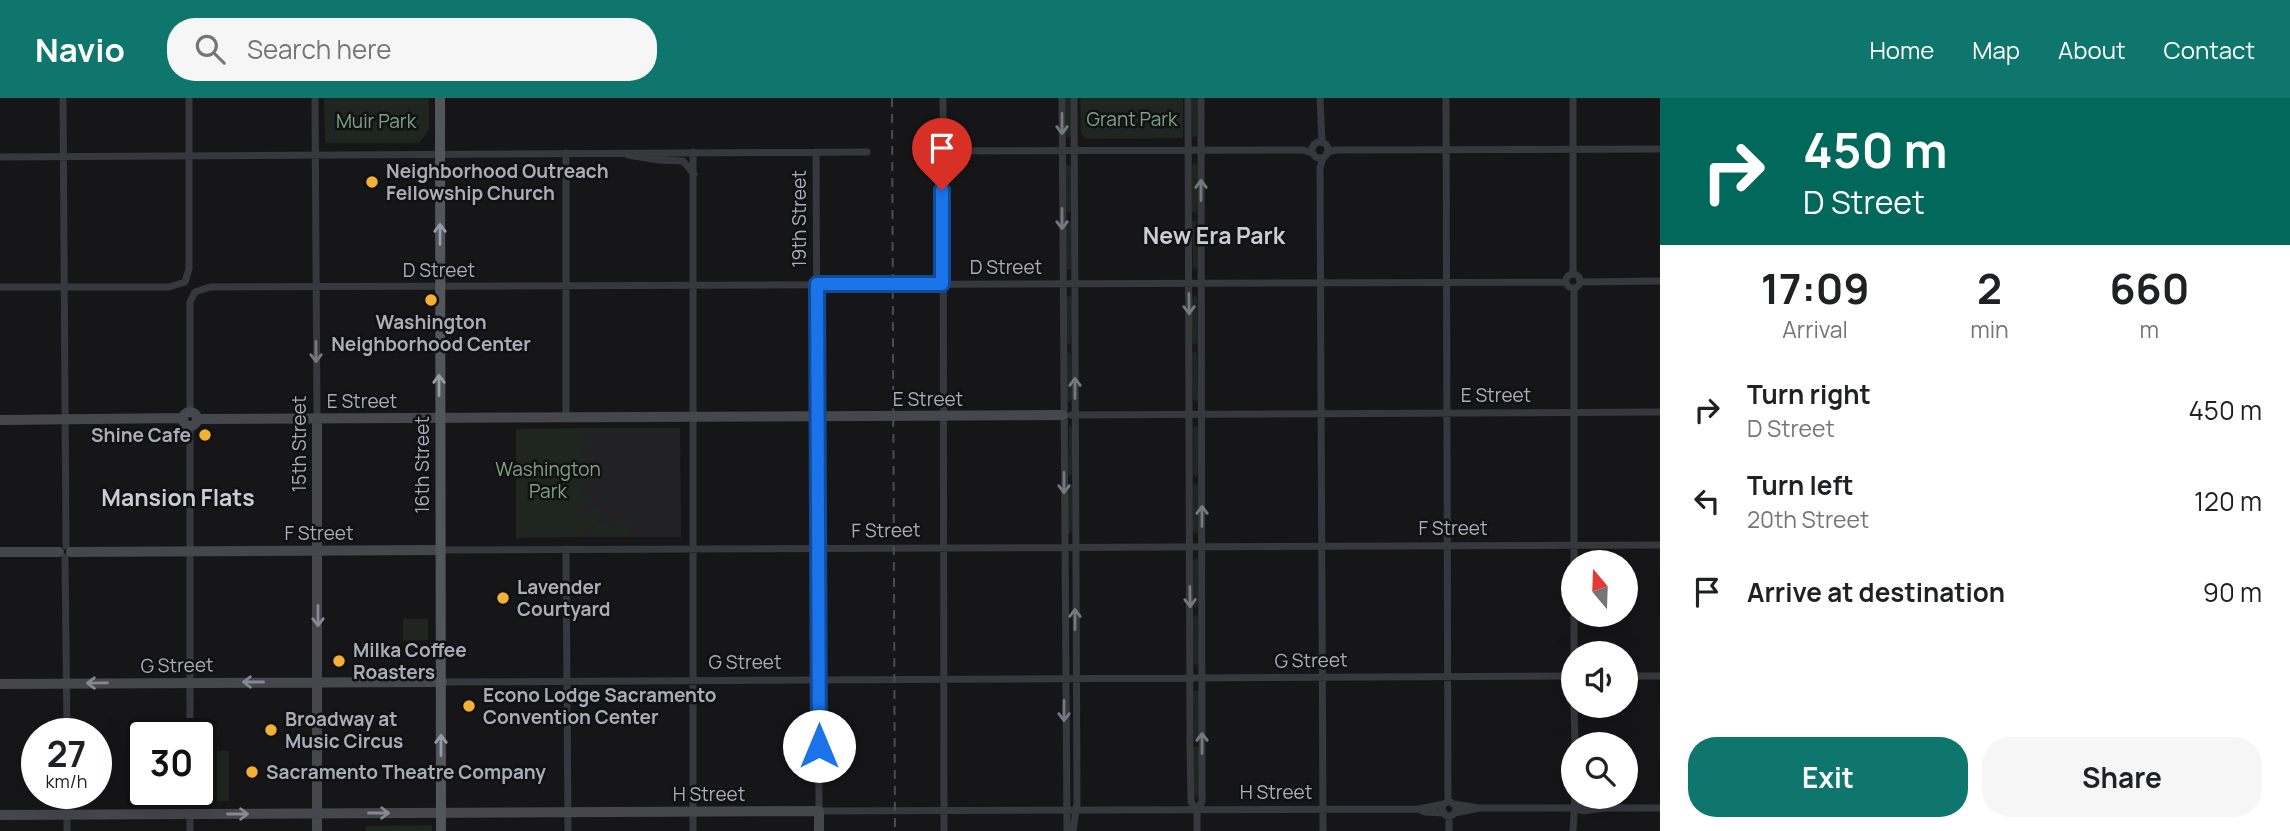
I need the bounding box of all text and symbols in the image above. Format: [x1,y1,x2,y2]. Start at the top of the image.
search box [167,18,657,81]
text: Navio [35,27,125,72]
icon: search [191,30,229,68]
text: Search here [247,31,391,67]
text: Home [1869,33,1934,66]
text: Map [1972,33,2020,66]
text: About [2058,33,2126,66]
text: Contact [2164,33,2255,66]
park label: Grant Park [1087,106,1178,132]
park label: Muir Park [336,108,417,134]
one-way arrow [1055,113,1069,136]
text: 450 m [1803,116,1948,183]
pin [912,118,972,190]
icon: right [1688,126,1779,217]
icon: arrive [923,129,961,167]
place label: Neighborhood Outreach Fellowship Church [386,158,609,206]
street label: 19th Street [786,170,812,268]
marker: Neighborhood Outreach Fellowship Church [364,174,380,190]
one-way arrow [1194,179,1207,202]
text: D Street [1803,180,1925,224]
one-way arrow [1056,207,1069,230]
district label: New Era Park [1143,219,1286,251]
one-way arrow [433,223,447,246]
street label: D Street [970,254,1042,280]
street label: D Street [403,257,475,283]
text: 17:09 [1761,259,1870,317]
text: 2 [1977,259,2002,317]
text: 660 [2109,259,2189,317]
marker: Washington Neighborhood Center [423,292,439,308]
one-way arrow [1182,292,1196,315]
place label: Washington Neighborhood Center [331,309,531,357]
text: Arrival [1782,313,1848,345]
text: min [1970,313,2009,345]
text: m [2140,313,2159,345]
one-way arrow [309,341,323,364]
one-way arrow [432,374,446,397]
text: Turn right [1747,376,1871,412]
one-way arrow [1068,377,1082,400]
street label: E Street [1461,382,1531,408]
street label: E Street [893,386,963,412]
street label: E Street [327,388,397,414]
icon: right [1688,391,1726,429]
text: 450 m [2189,392,2262,428]
street label: 15th Street [286,396,312,492]
text: D Street [1747,412,1835,444]
street label: 16th Street [409,416,435,514]
place label: Shine Cafe [91,422,191,448]
marker: Shine Cafe [197,427,213,443]
park label: Washington Park [495,456,601,504]
text: Turn left [1747,467,1854,503]
one-way arrow [1057,471,1071,494]
district label: Mansion Flats [101,481,255,513]
icon: left [1688,482,1726,520]
text: 120 m [2194,483,2262,519]
text: 20th Street [1747,503,1869,535]
one-way arrow [1195,505,1209,528]
street label: F Street [1418,515,1488,541]
street label: F Street [851,516,921,544]
street label: F Street [284,520,354,546]
north arrow [1561,550,1638,626]
map controls [1561,550,1638,809]
icon: arrive [1688,573,1726,611]
place label: Lavender Courtyard [517,574,611,622]
text: Arrive at destination [1747,574,2005,610]
text: 90 m [2203,574,2262,610]
one-way arrow [1183,586,1197,609]
marker: Lavender Courtyard [495,590,511,606]
one-way arrow [311,604,325,627]
one-way arrow [1068,608,1082,631]
place label: Milka Coffee Roasters [353,637,467,685]
button: sound [1561,641,1638,718]
street label: G Street [1274,646,1348,674]
street label: G Street [709,649,782,675]
street label: G Street [140,651,214,679]
marker: Milka Coffee Roasters [331,653,347,669]
one-way arrow [242,675,265,689]
one-way arrow [86,677,109,690]
place label: Econo Lodge Sacramento Convention Center [483,682,716,730]
marker: Econo Lodge Sacramento Convention Center [461,698,477,714]
one-way arrow [1057,699,1071,722]
place label: Broadway at Music Circus [285,706,403,754]
position arrow [782,709,856,783]
speed limit sign: 30 [126,718,217,809]
marker: Broadway at Music Circus [263,722,279,738]
text: 27 [47,730,86,778]
one-way arrow [1195,732,1209,755]
button: search [1561,732,1638,809]
one-way arrow [434,733,448,756]
button: Exit [1688,737,1968,817]
button: Share [1982,737,2262,817]
place label: Sacramento Theatre Company [266,759,546,785]
marker: Sacramento Theatre Company [244,764,260,780]
text: km/h [46,769,87,793]
street label: H Street [1240,779,1312,805]
street label: H Street [673,781,745,807]
one-way arrow [367,806,390,820]
one-way arrow [226,807,249,821]

